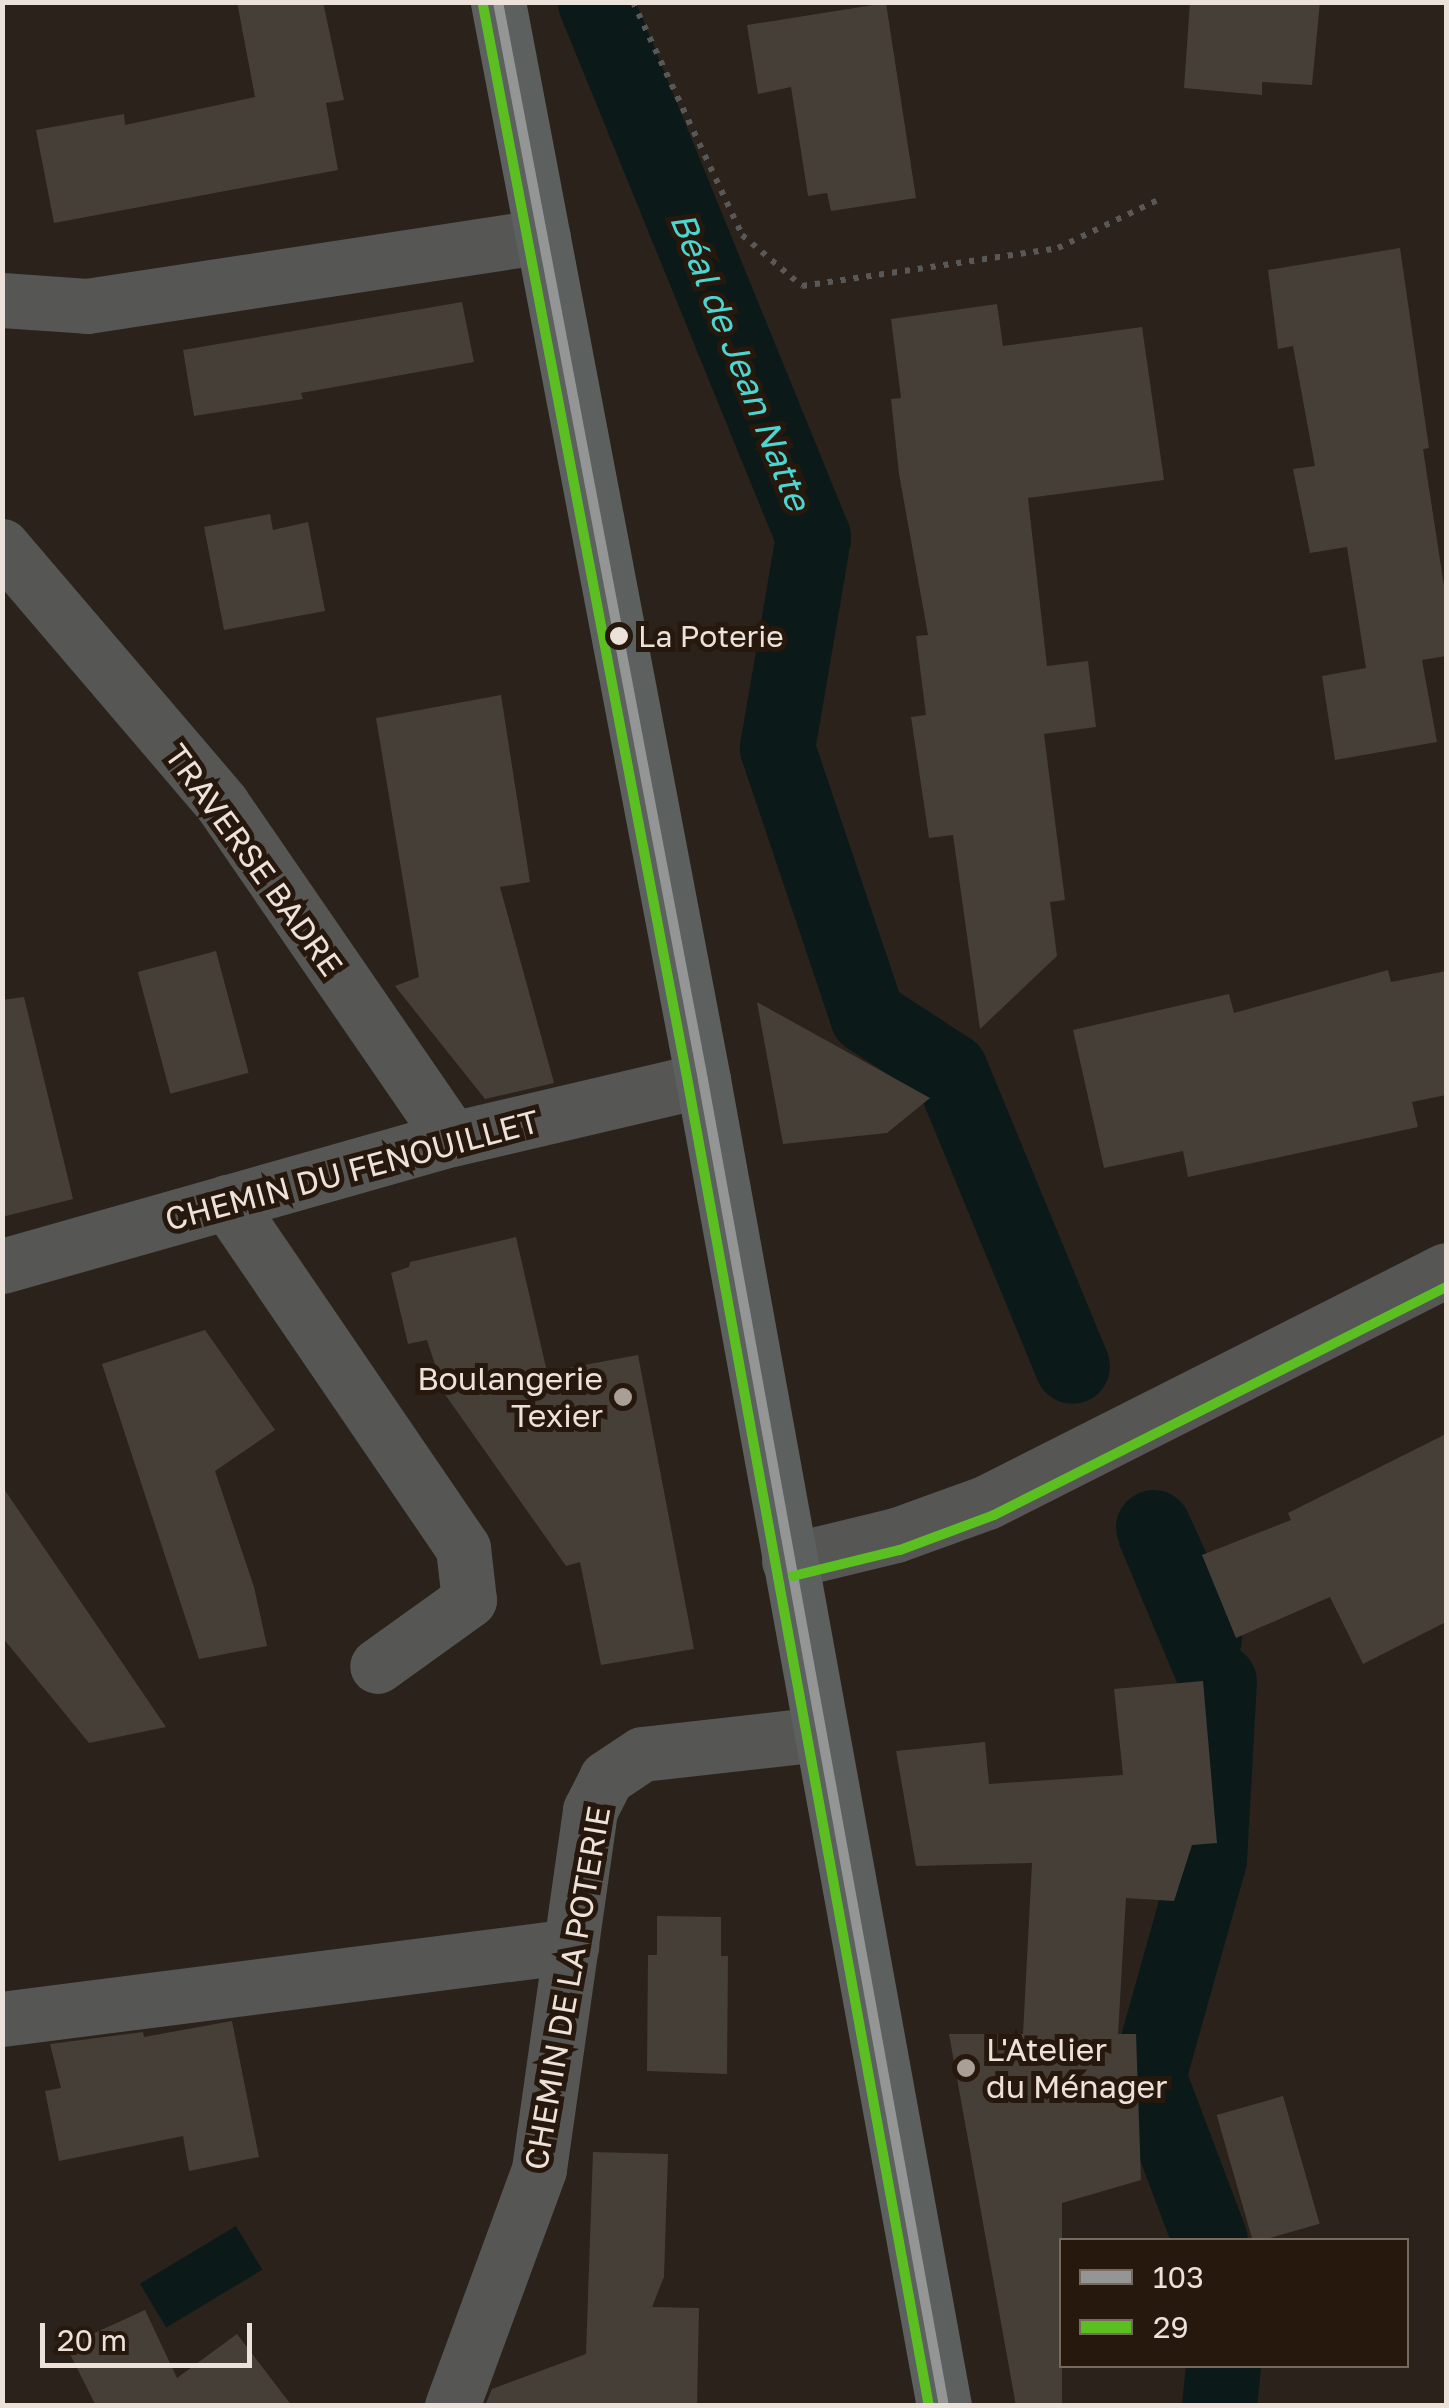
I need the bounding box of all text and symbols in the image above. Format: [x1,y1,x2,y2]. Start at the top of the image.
water label: Béal de Jean Natte [662,206,820,516]
place label: La Poterie [638,618,784,654]
marker: La Poterie [609,626,629,646]
street label: TRAVERSE BADRE [157,737,351,983]
street label: CHEMIN DU FENOUILLET [161,1102,543,1238]
place label: Boulangerie Texier [417,1360,603,1435]
marker: Boulangerie Texier [612,1386,634,1408]
street label: CHEMIN DE LA POTERIE [516,1803,618,2173]
place label: L'Atelier du Ménager [986,2031,1168,2106]
marker: L'Atelier du Ménager [955,2057,977,2079]
legend [1059,2238,1409,2368]
text: 103 [1153,2259,1204,2295]
scale bar [45,2303,258,2365]
text: 29 [1153,2309,1189,2345]
text: 20 m [57,2322,127,2358]

